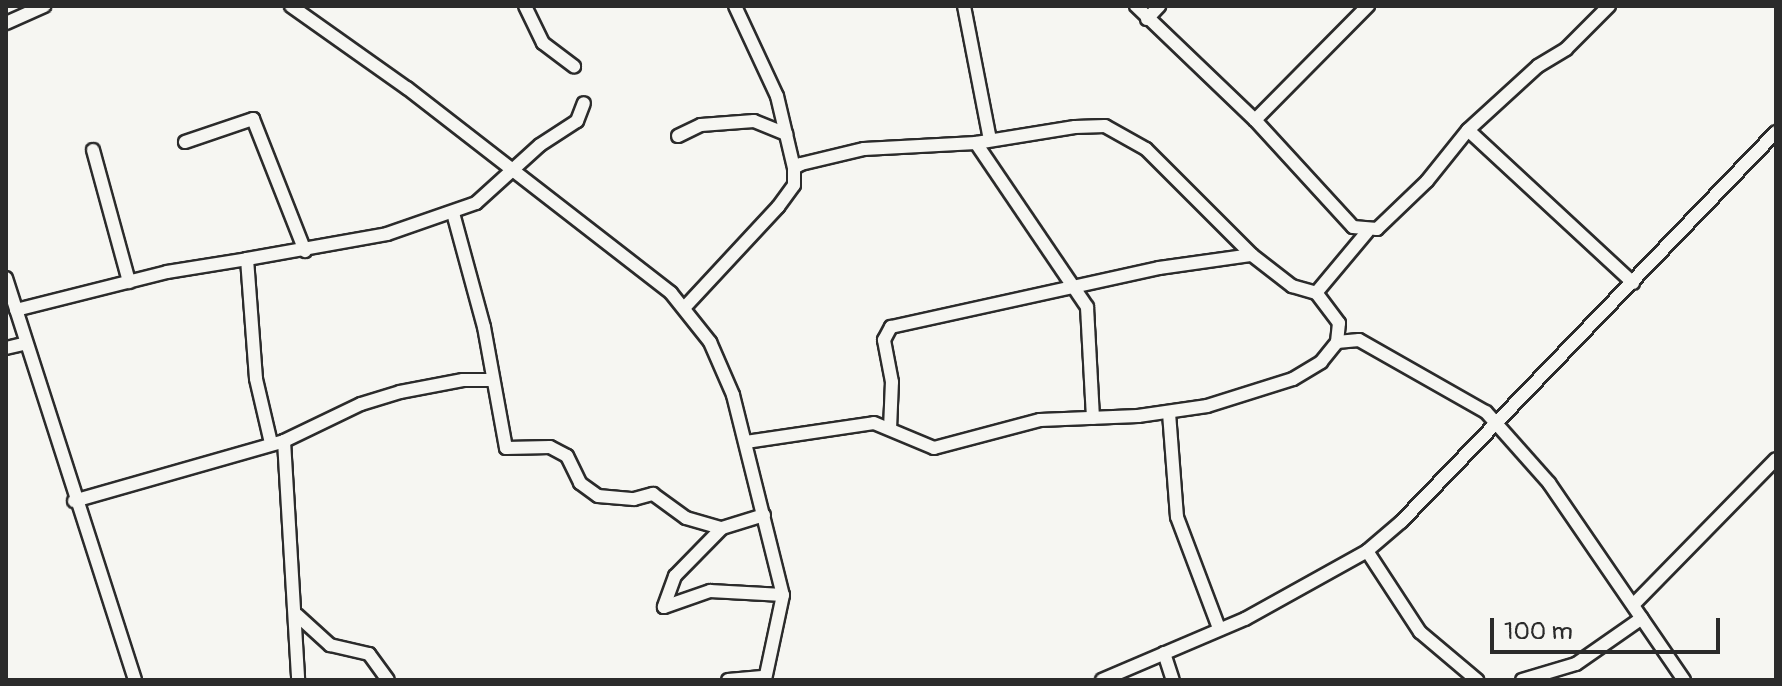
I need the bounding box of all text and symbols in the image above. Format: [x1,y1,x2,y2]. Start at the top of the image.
scale bar [1494,602,1724,652]
text: 100 m [1504,617,1573,646]

